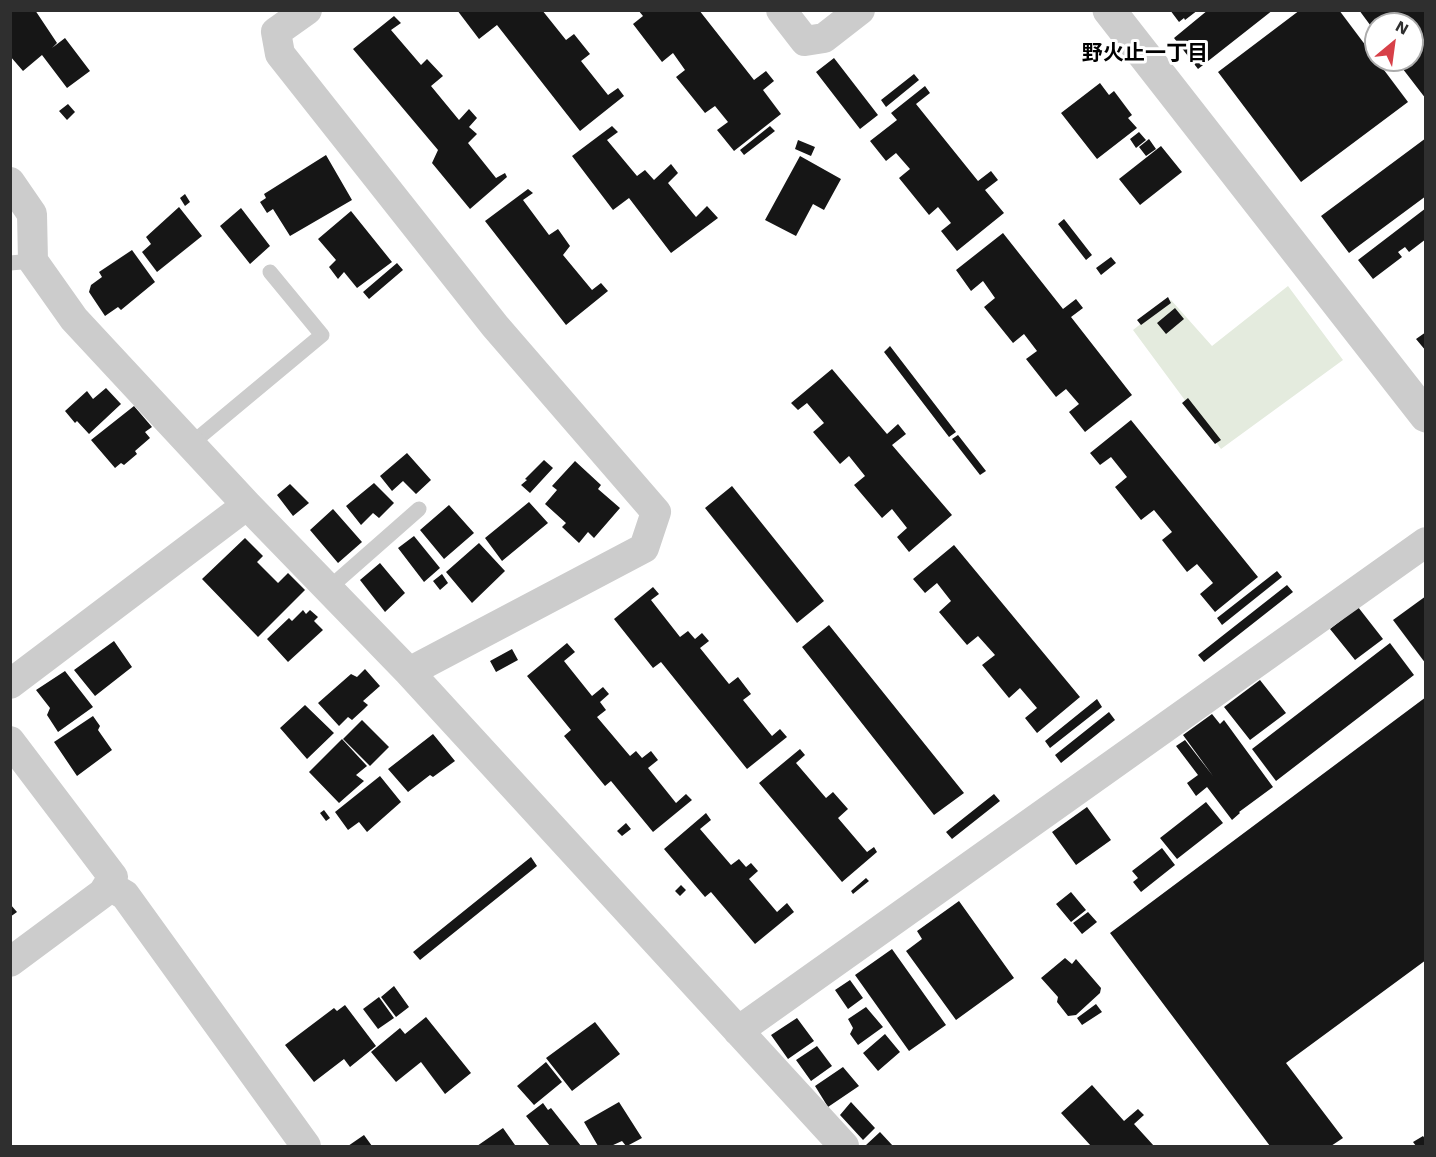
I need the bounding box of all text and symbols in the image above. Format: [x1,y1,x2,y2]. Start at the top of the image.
north arrow [1364,12,1424,72]
text: N [1392,16,1412,39]
district label: 野火止一丁目 [1082,41,1208,67]

